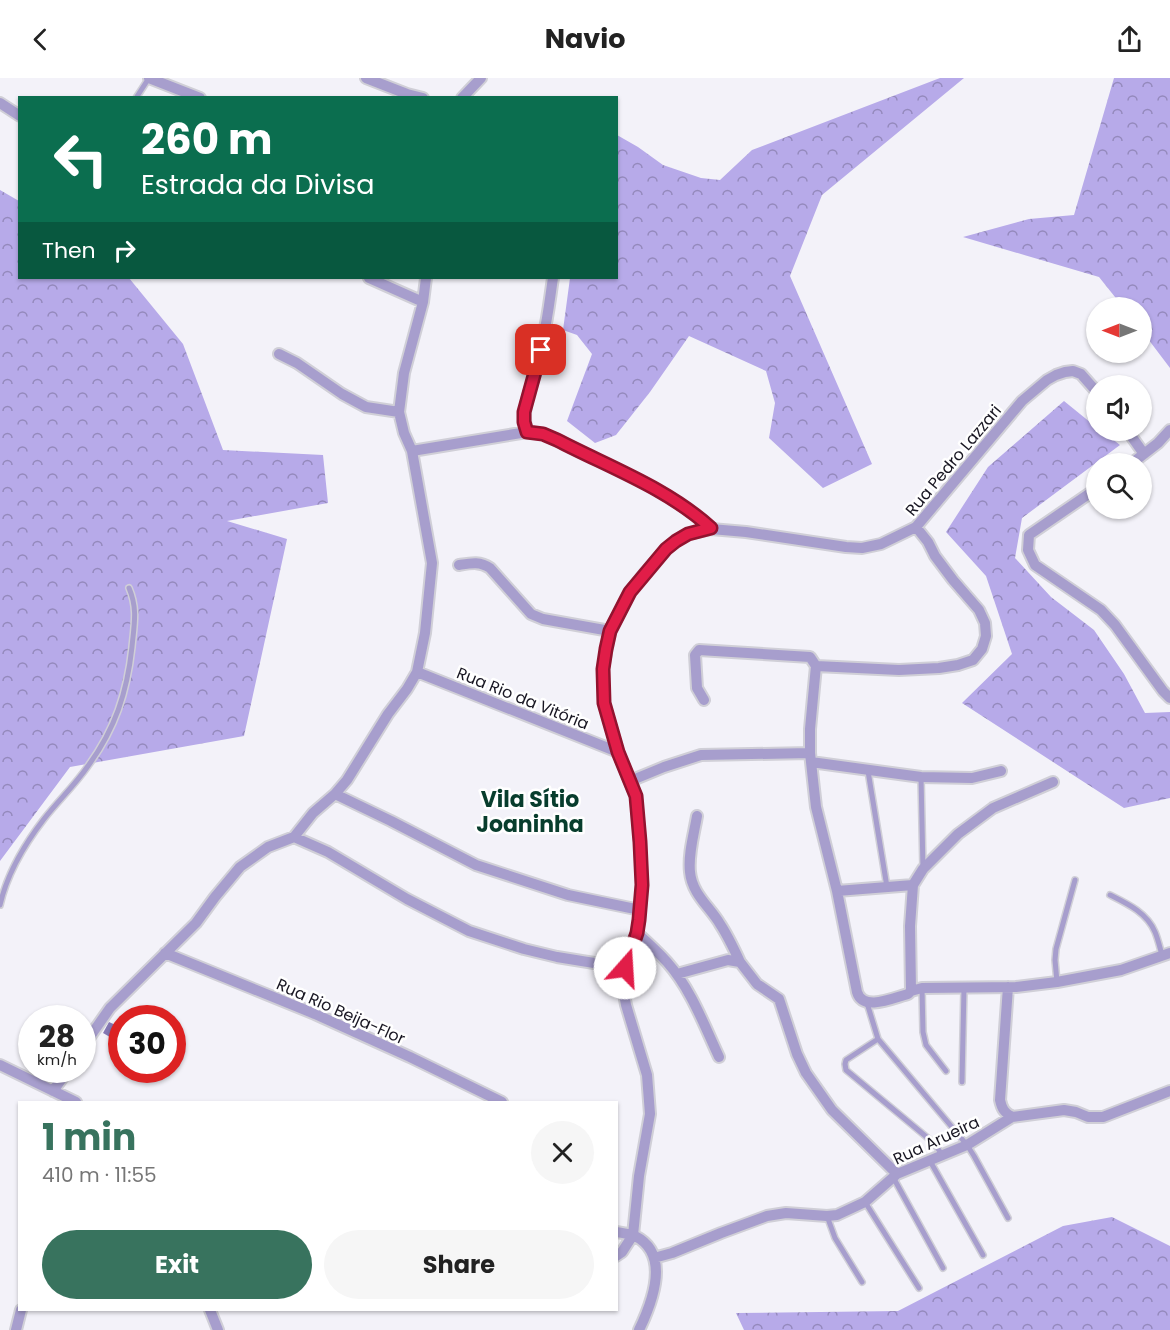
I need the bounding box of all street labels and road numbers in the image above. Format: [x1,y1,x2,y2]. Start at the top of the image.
street label: Rua Pedro Lazzari [900,400,1007,521]
street label: Rua Rio da Vitória [453,661,592,735]
street label: Rua Rio Beija-Flor [273,973,409,1050]
street label: Rua Arueira [889,1110,983,1170]

